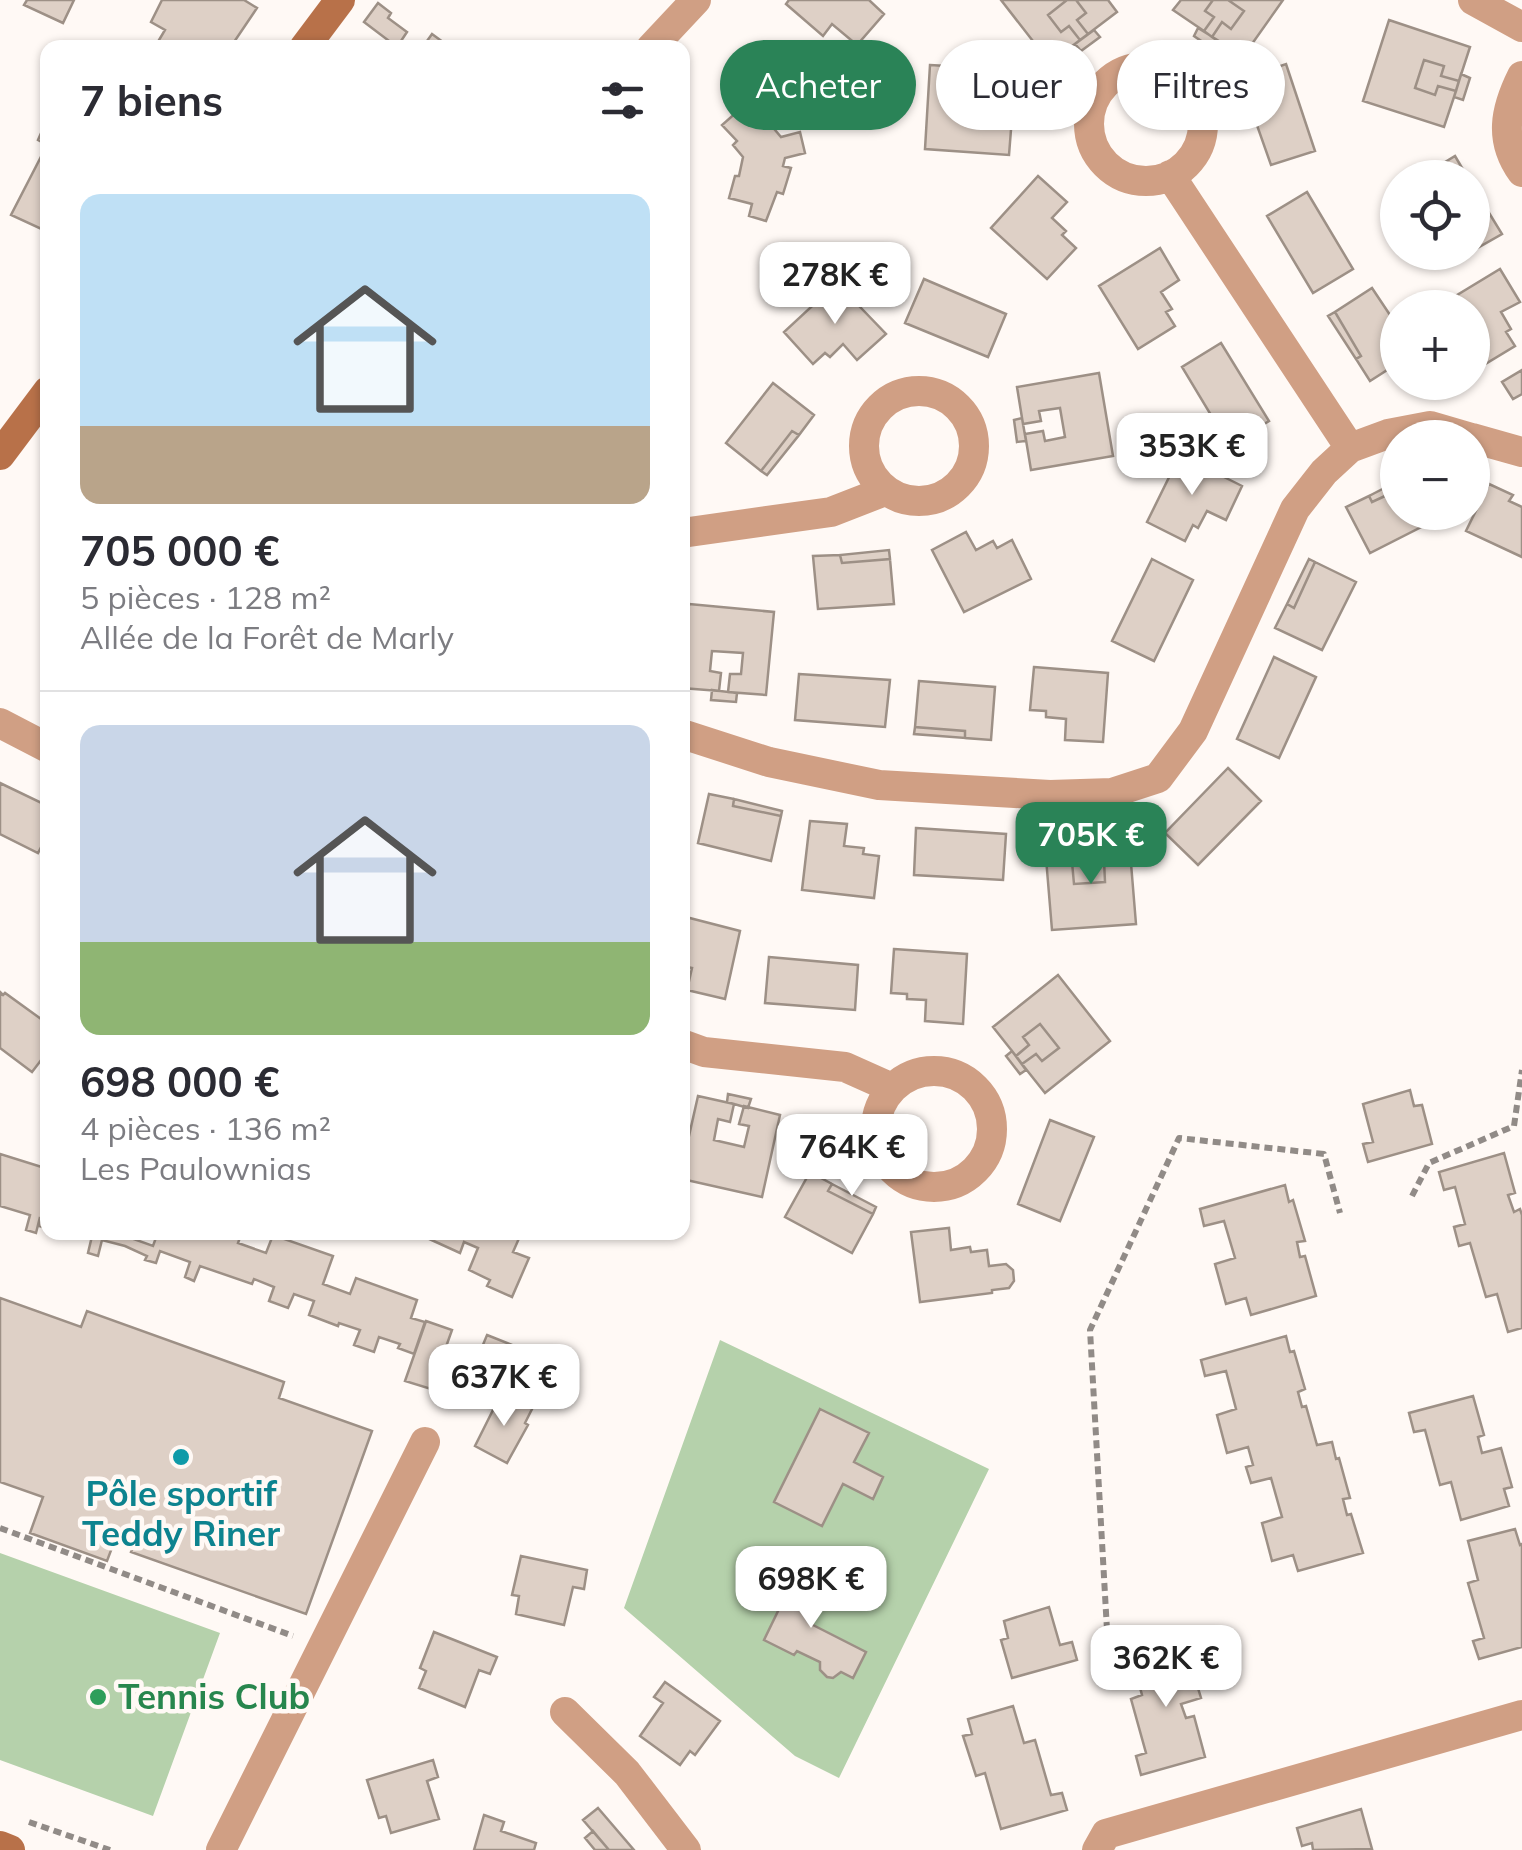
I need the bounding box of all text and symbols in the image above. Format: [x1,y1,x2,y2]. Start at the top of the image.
chip: Acheter [720,40,916,130]
chip: Louer [936,40,1097,130]
chip: Filtres [1117,40,1285,130]
icon: filters [595,73,650,128]
text: 7 biens [80,74,223,127]
map controls [1380,160,1490,530]
button: locate [1380,160,1490,270]
pin: 278K € [754,242,916,327]
text: 278K € [782,254,888,294]
icon: home [275,259,455,439]
button: + [1380,290,1490,400]
pin: 353K € [1111,413,1273,498]
button: − [1380,420,1490,530]
text: 353K € [1139,425,1245,465]
text: 705 000 € [80,524,279,577]
text: 5 pièces · 128 m² [80,577,331,617]
text: Allée de la Forêt de Marly [80,617,454,657]
icon: home [275,790,455,970]
pin: 705K € [1010,802,1172,887]
text: 705K € [1038,814,1144,854]
text: 698 000 € [80,1055,279,1108]
text: 4 pièces · 136 m² [80,1108,331,1148]
pin: 764K € [771,1114,933,1199]
text: 764K € [799,1126,905,1166]
text: Les Paulownias [80,1148,312,1188]
pin: 637K € [423,1344,585,1429]
text: 637K € [451,1356,557,1396]
marker: Pôle sportif Teddy Riner [170,1446,192,1468]
place label: Pôle sportif Teddy Riner [82,1471,280,1555]
pin: 698K € [730,1546,892,1631]
text: 698K € [758,1558,864,1598]
pin: 362K € [1085,1625,1247,1710]
text: 362K € [1113,1637,1219,1677]
place label: Tennis Club [118,1674,310,1718]
marker: Tennis Club [87,1686,109,1708]

